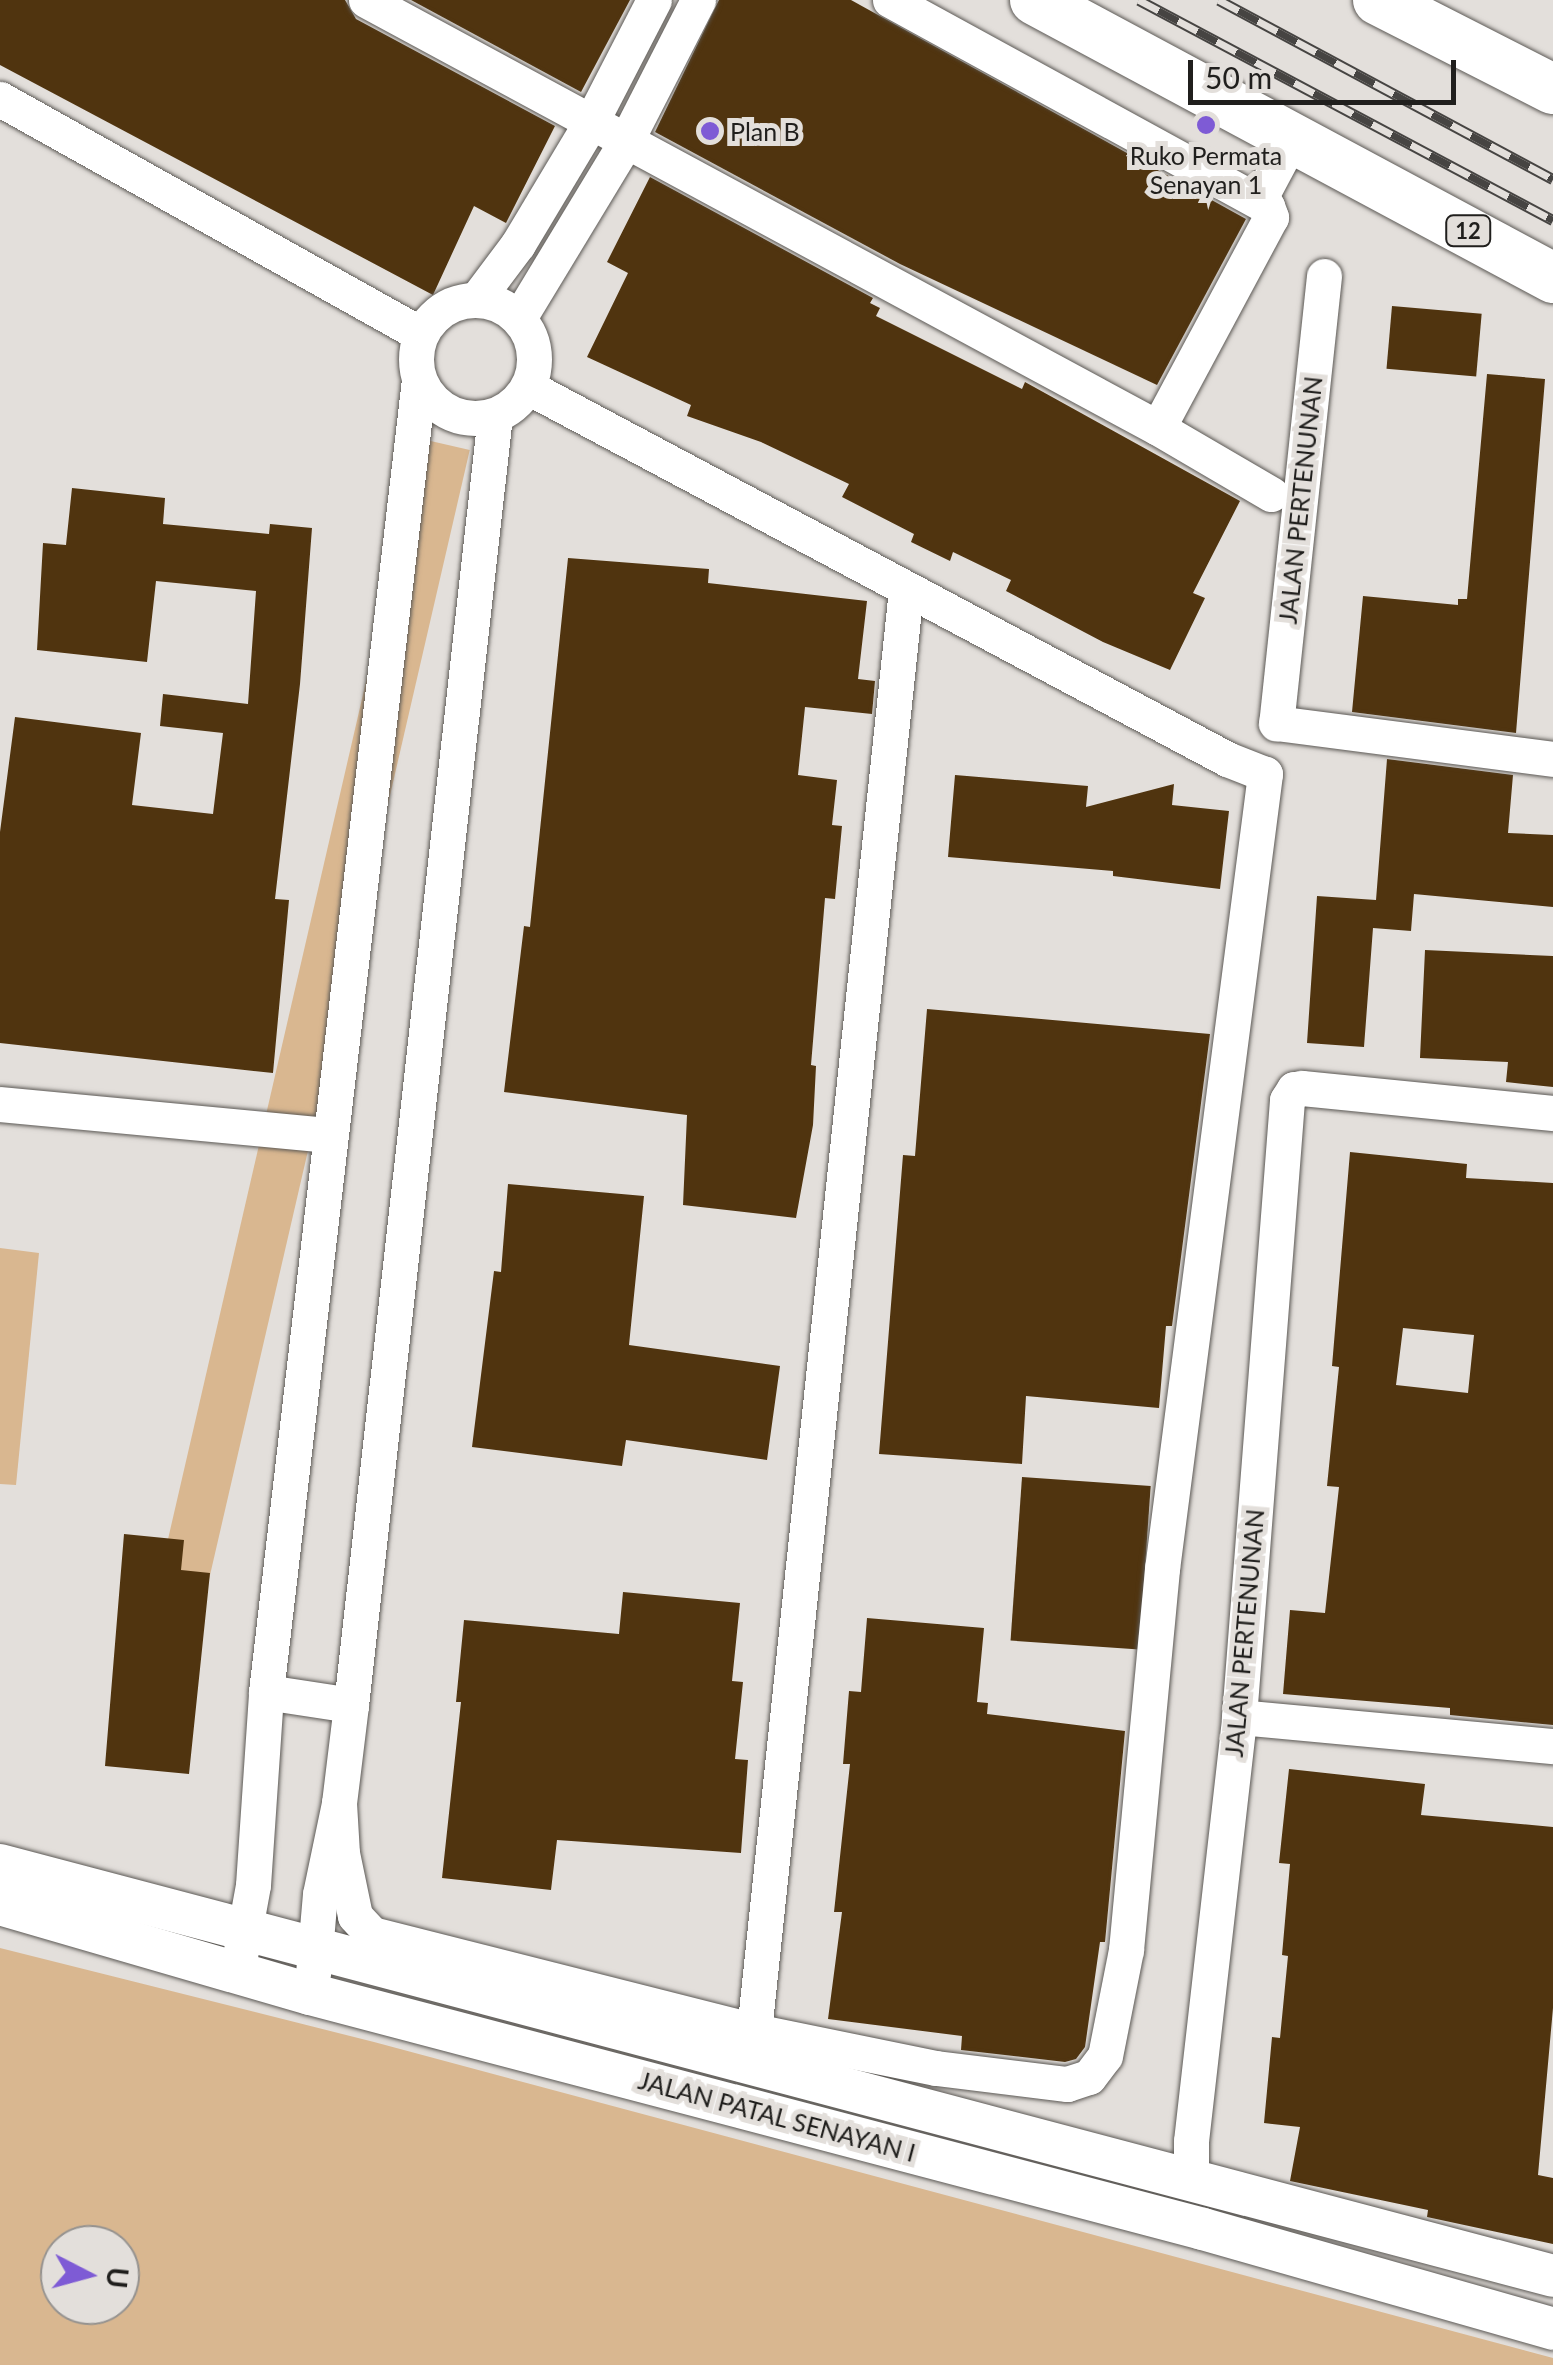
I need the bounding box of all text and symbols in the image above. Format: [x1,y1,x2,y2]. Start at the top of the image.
scale bar [1193,40,1460,102]
text: 50 m [1205,59,1272,95]
marker: Ruko Permata Senayan 1 [1195,114,1217,136]
place label: Plan B [730,116,800,146]
marker: Plan B [699,120,721,142]
place label: Ruko Permata Senayan 1 [1130,141,1282,200]
road number: 12 [1443,214,1493,248]
street label: JALAN PERTENUNAN [1272,375,1328,625]
street label: JALAN PERTENUNAN [1218,1508,1270,1758]
street label: JALAN PATAL SENAYAN I [635,2064,919,2168]
north arrow [40,2225,140,2325]
text: U [100,2266,136,2290]

